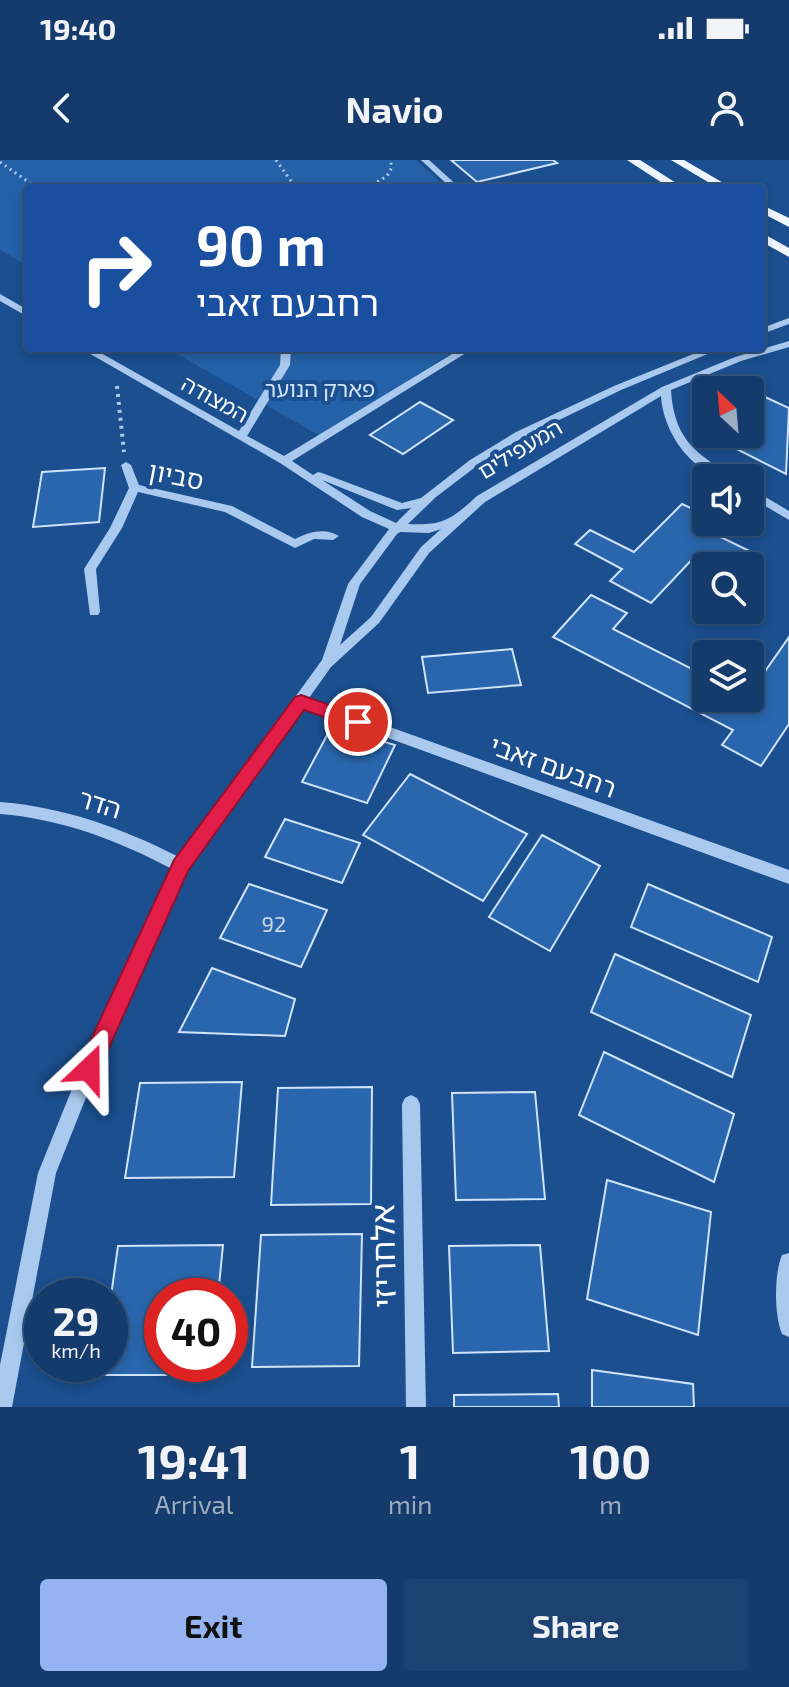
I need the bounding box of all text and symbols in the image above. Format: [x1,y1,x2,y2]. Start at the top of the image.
text: 19:40 [40,10,116,46]
icon: back [40,86,84,130]
icon: person [705,86,749,130]
text: Navio [346,87,443,130]
text: 90 m [196,210,326,277]
icon: right [64,216,168,320]
text: רחבעם זאבי [196,280,379,323]
street label: המצודה [177,369,253,427]
park label: פארק הנוער [265,375,375,401]
north arrow [692,376,764,448]
map controls [692,376,764,712]
street label: המעפילים [473,413,566,483]
street label: סביון [146,454,207,495]
button: sound [692,464,764,536]
button: search [692,552,764,624]
button: layers [692,640,764,712]
pin [324,688,392,756]
icon: arrive [336,700,380,744]
street label: רחבעם זאבי [486,728,621,803]
street label: הדר [75,781,126,824]
house number: 92 [262,910,286,936]
position arrow [47,1027,131,1111]
street label: אלחריזי [362,1204,402,1308]
speed limit sign: 40 [144,1278,248,1382]
text: 29 [53,1296,99,1344]
text: km/h [51,1338,101,1362]
text: 19:41 [138,1431,250,1489]
text: 1 [400,1431,421,1489]
text: 100 [570,1431,651,1489]
text: Arrival [154,1488,234,1519]
text: min [388,1488,432,1519]
text: m [599,1488,622,1519]
button: Exit [40,1579,387,1671]
button: Share [403,1579,749,1671]

